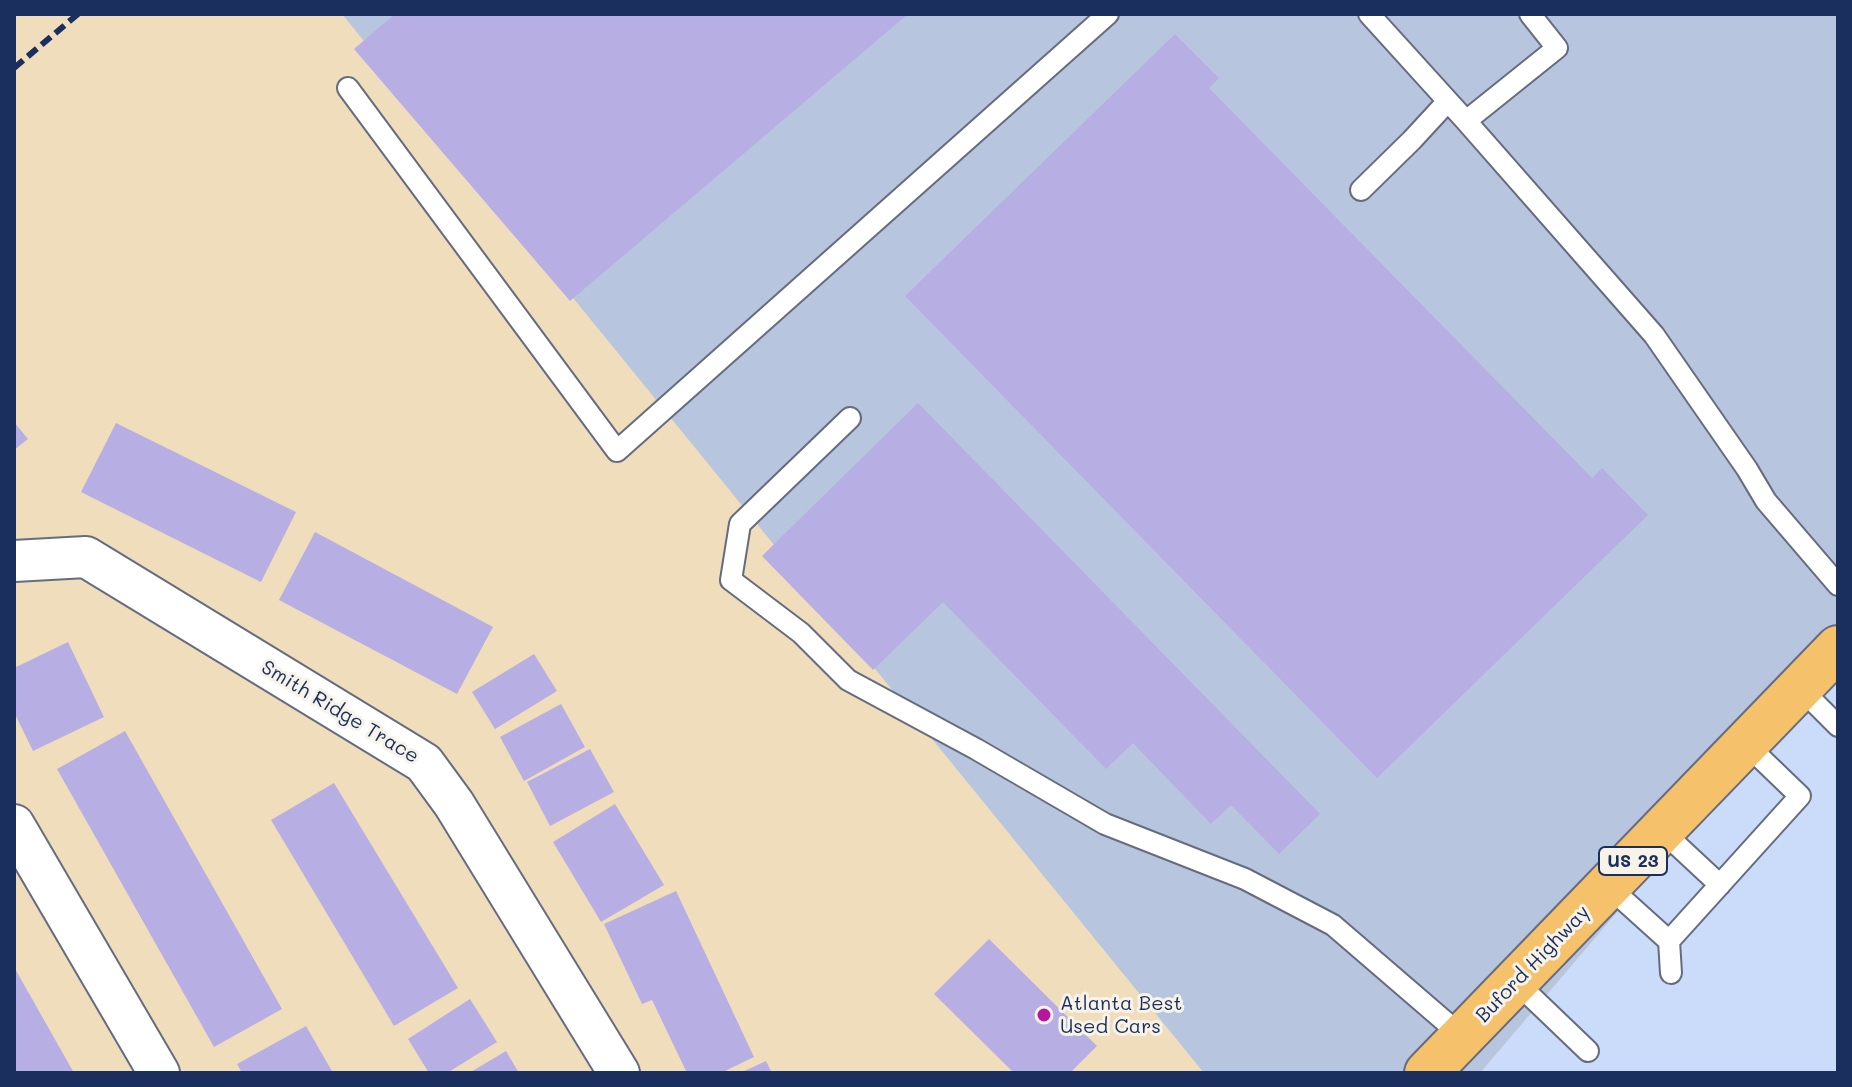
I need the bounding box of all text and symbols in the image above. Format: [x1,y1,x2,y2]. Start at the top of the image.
street label: Smith Ridge Trace [257,655,423,769]
road number: US 23 [1599,847,1667,875]
street label: Buford Highway [1471,900,1595,1028]
place label: Atlanta Best Used Cars [1060,992,1182,1039]
marker: Atlanta Best Used Cars [1035,1006,1053,1024]

